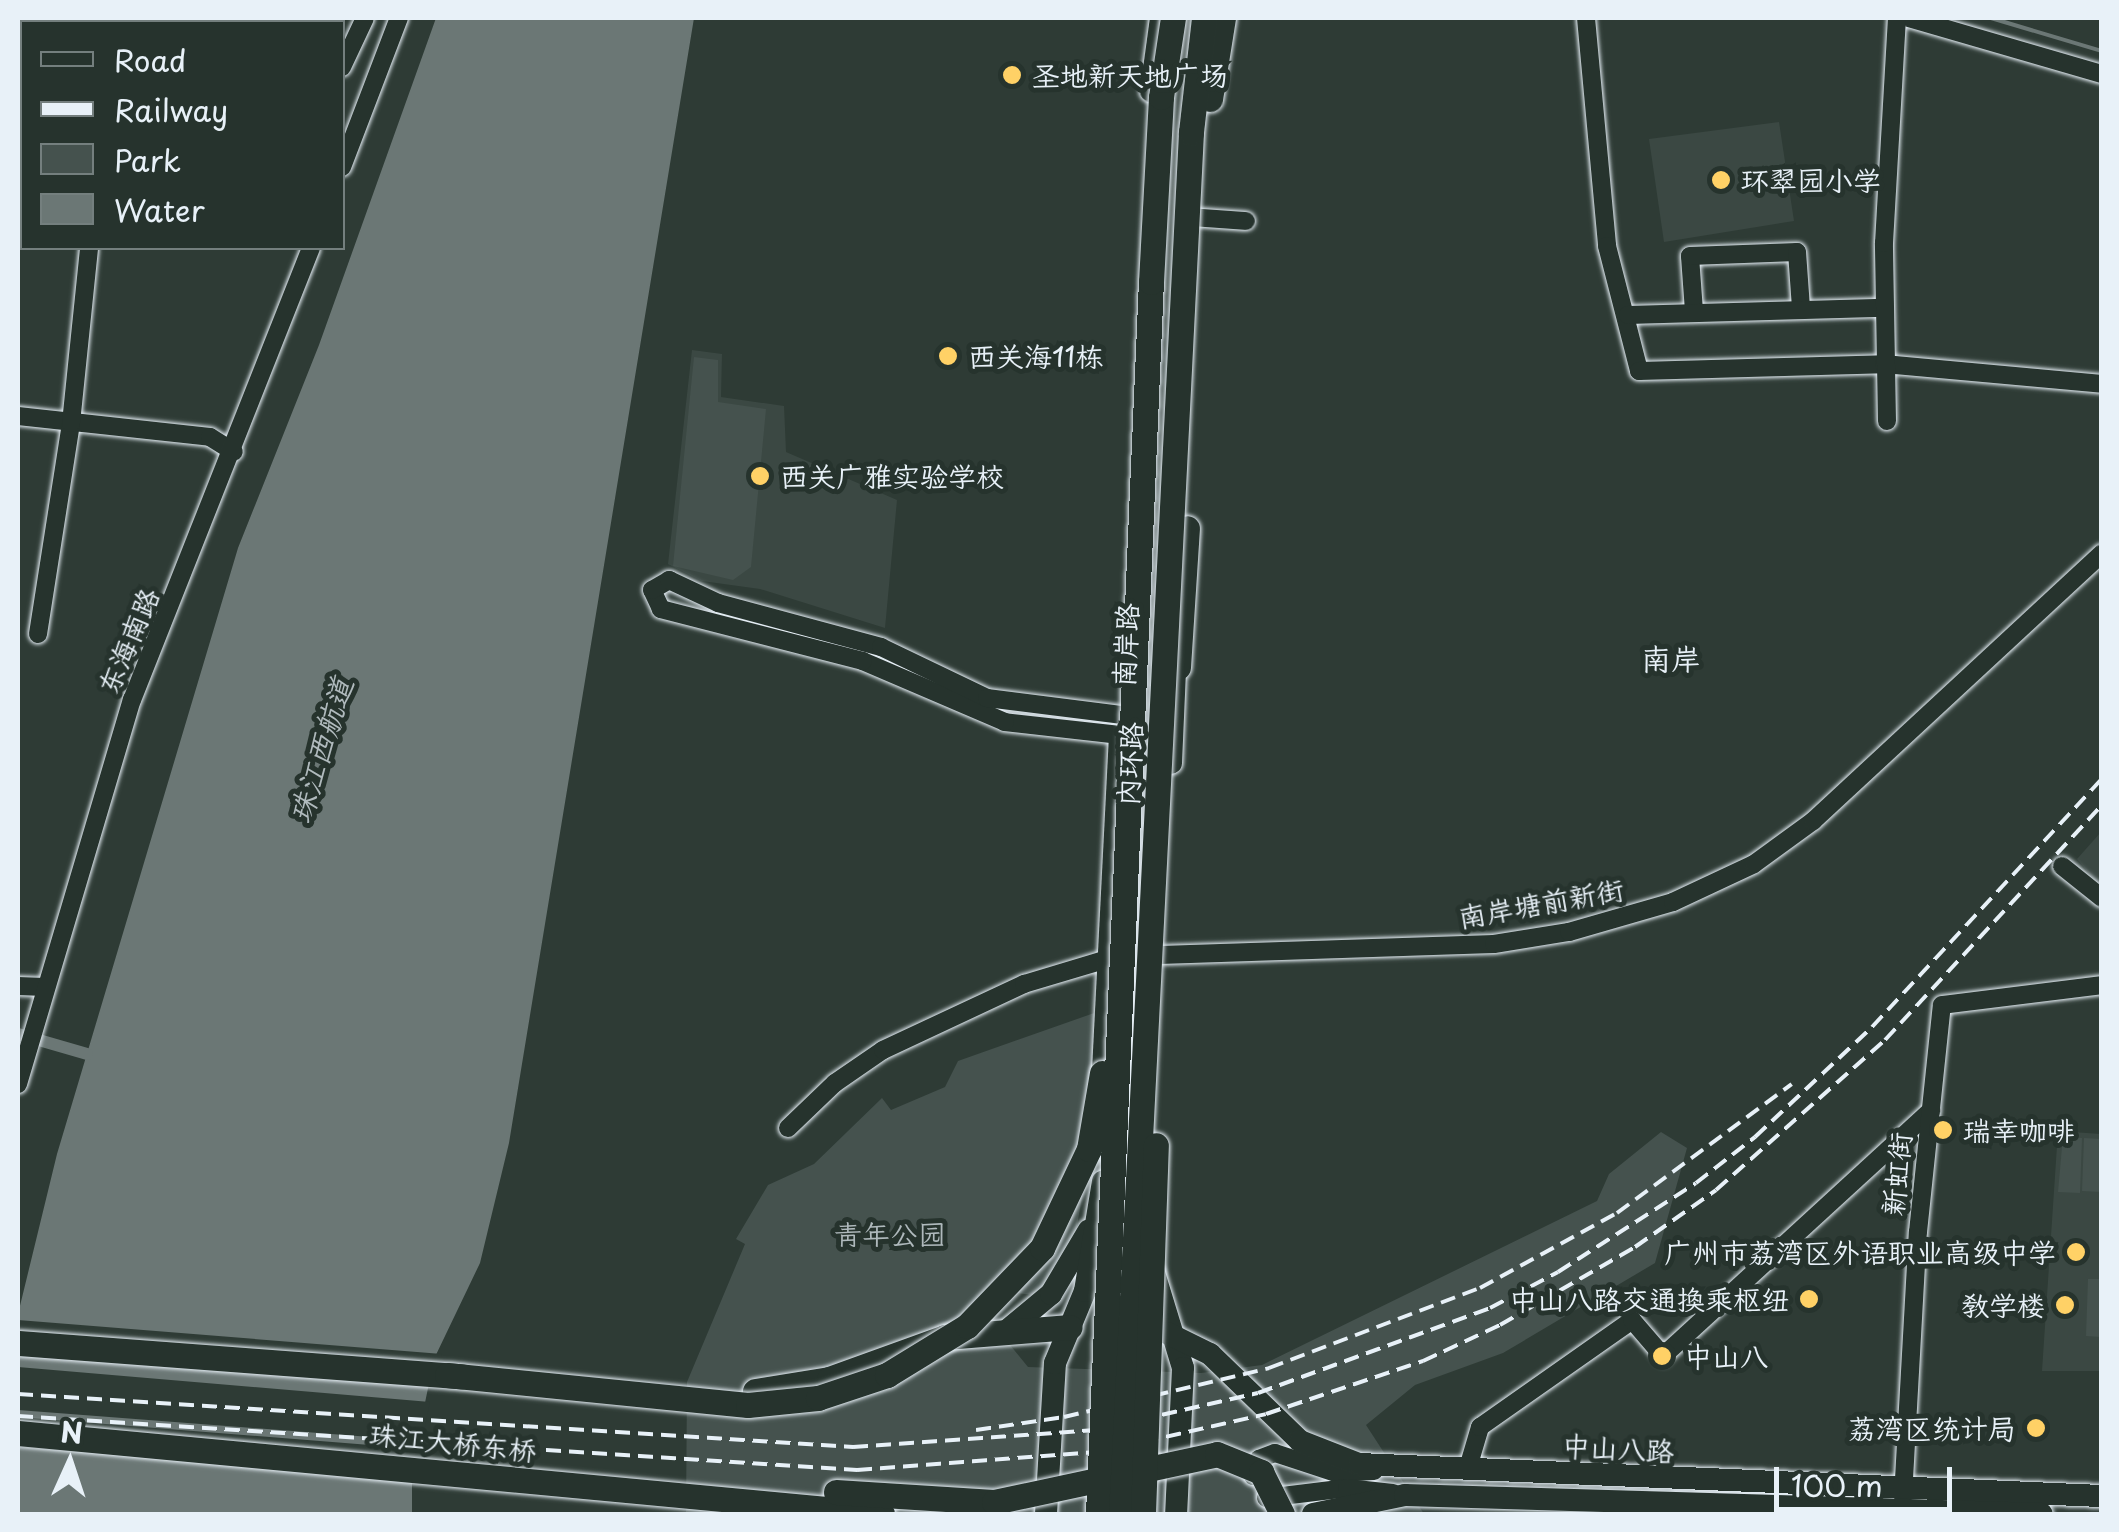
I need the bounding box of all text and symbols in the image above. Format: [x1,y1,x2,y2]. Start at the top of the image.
legend [20,20,345,250]
text: Road [114,37,187,82]
place label: 圣地新天地广场 [1032,58,1228,92]
marker: 圣地新天地广场 [1001,64,1023,86]
text: Railway [114,87,228,132]
text: Park [114,137,181,182]
place label: 环翠园小学 [1741,163,1881,197]
marker: 环翠园小学 [1710,169,1732,191]
text: Water [114,187,205,232]
place label: 西关海11栋 [968,339,1103,373]
marker: 西关海11栋 [937,345,959,367]
place label: 西关广雅实验学校 [780,459,1004,493]
marker: 西关广雅实验学校 [749,465,771,487]
street label: 东海南路 [91,583,165,699]
street label: 南岸路 [1106,602,1144,688]
district label: 南岸 [1641,640,1701,676]
water label: 珠江西航道 [281,673,359,827]
street label: 内环路 [1110,721,1148,807]
street label: 南岸塘前新街 [1455,872,1627,934]
place label: 瑞幸咖啡 [1963,1113,2075,1147]
marker: 瑞幸咖啡 [1932,1119,1954,1141]
street label: 新虹街 [1875,1130,1917,1218]
park label: 青年公园 [834,1217,946,1251]
place label: 广州市荔湾区外语职业高级中学 [1664,1235,2056,1269]
marker: 广州市荔湾区外语职业高级中学 [2065,1241,2087,1263]
place label: 中山八路交通换乘枢纽 [1509,1282,1789,1316]
marker: 中山八路交通换乘枢纽 [1798,1288,1820,1310]
place label: 教学楼 [1961,1288,2045,1322]
marker: 教学楼 [2054,1294,2076,1316]
place label: 中山八 [1684,1339,1768,1373]
marker: 中山八 [1649,1343,1675,1369]
text: N [59,1409,84,1454]
place label: 荔湾区统计局 [1848,1411,2016,1445]
north arrow [20,1412,120,1512]
street label: 珠江大桥东桥 [368,1417,538,1467]
marker: 荔湾区统计局 [2025,1417,2047,1439]
street label: 中山八路 [1561,1428,1675,1468]
scale bar [1779,1447,1956,1509]
text: 100 m [1791,1462,1883,1507]

